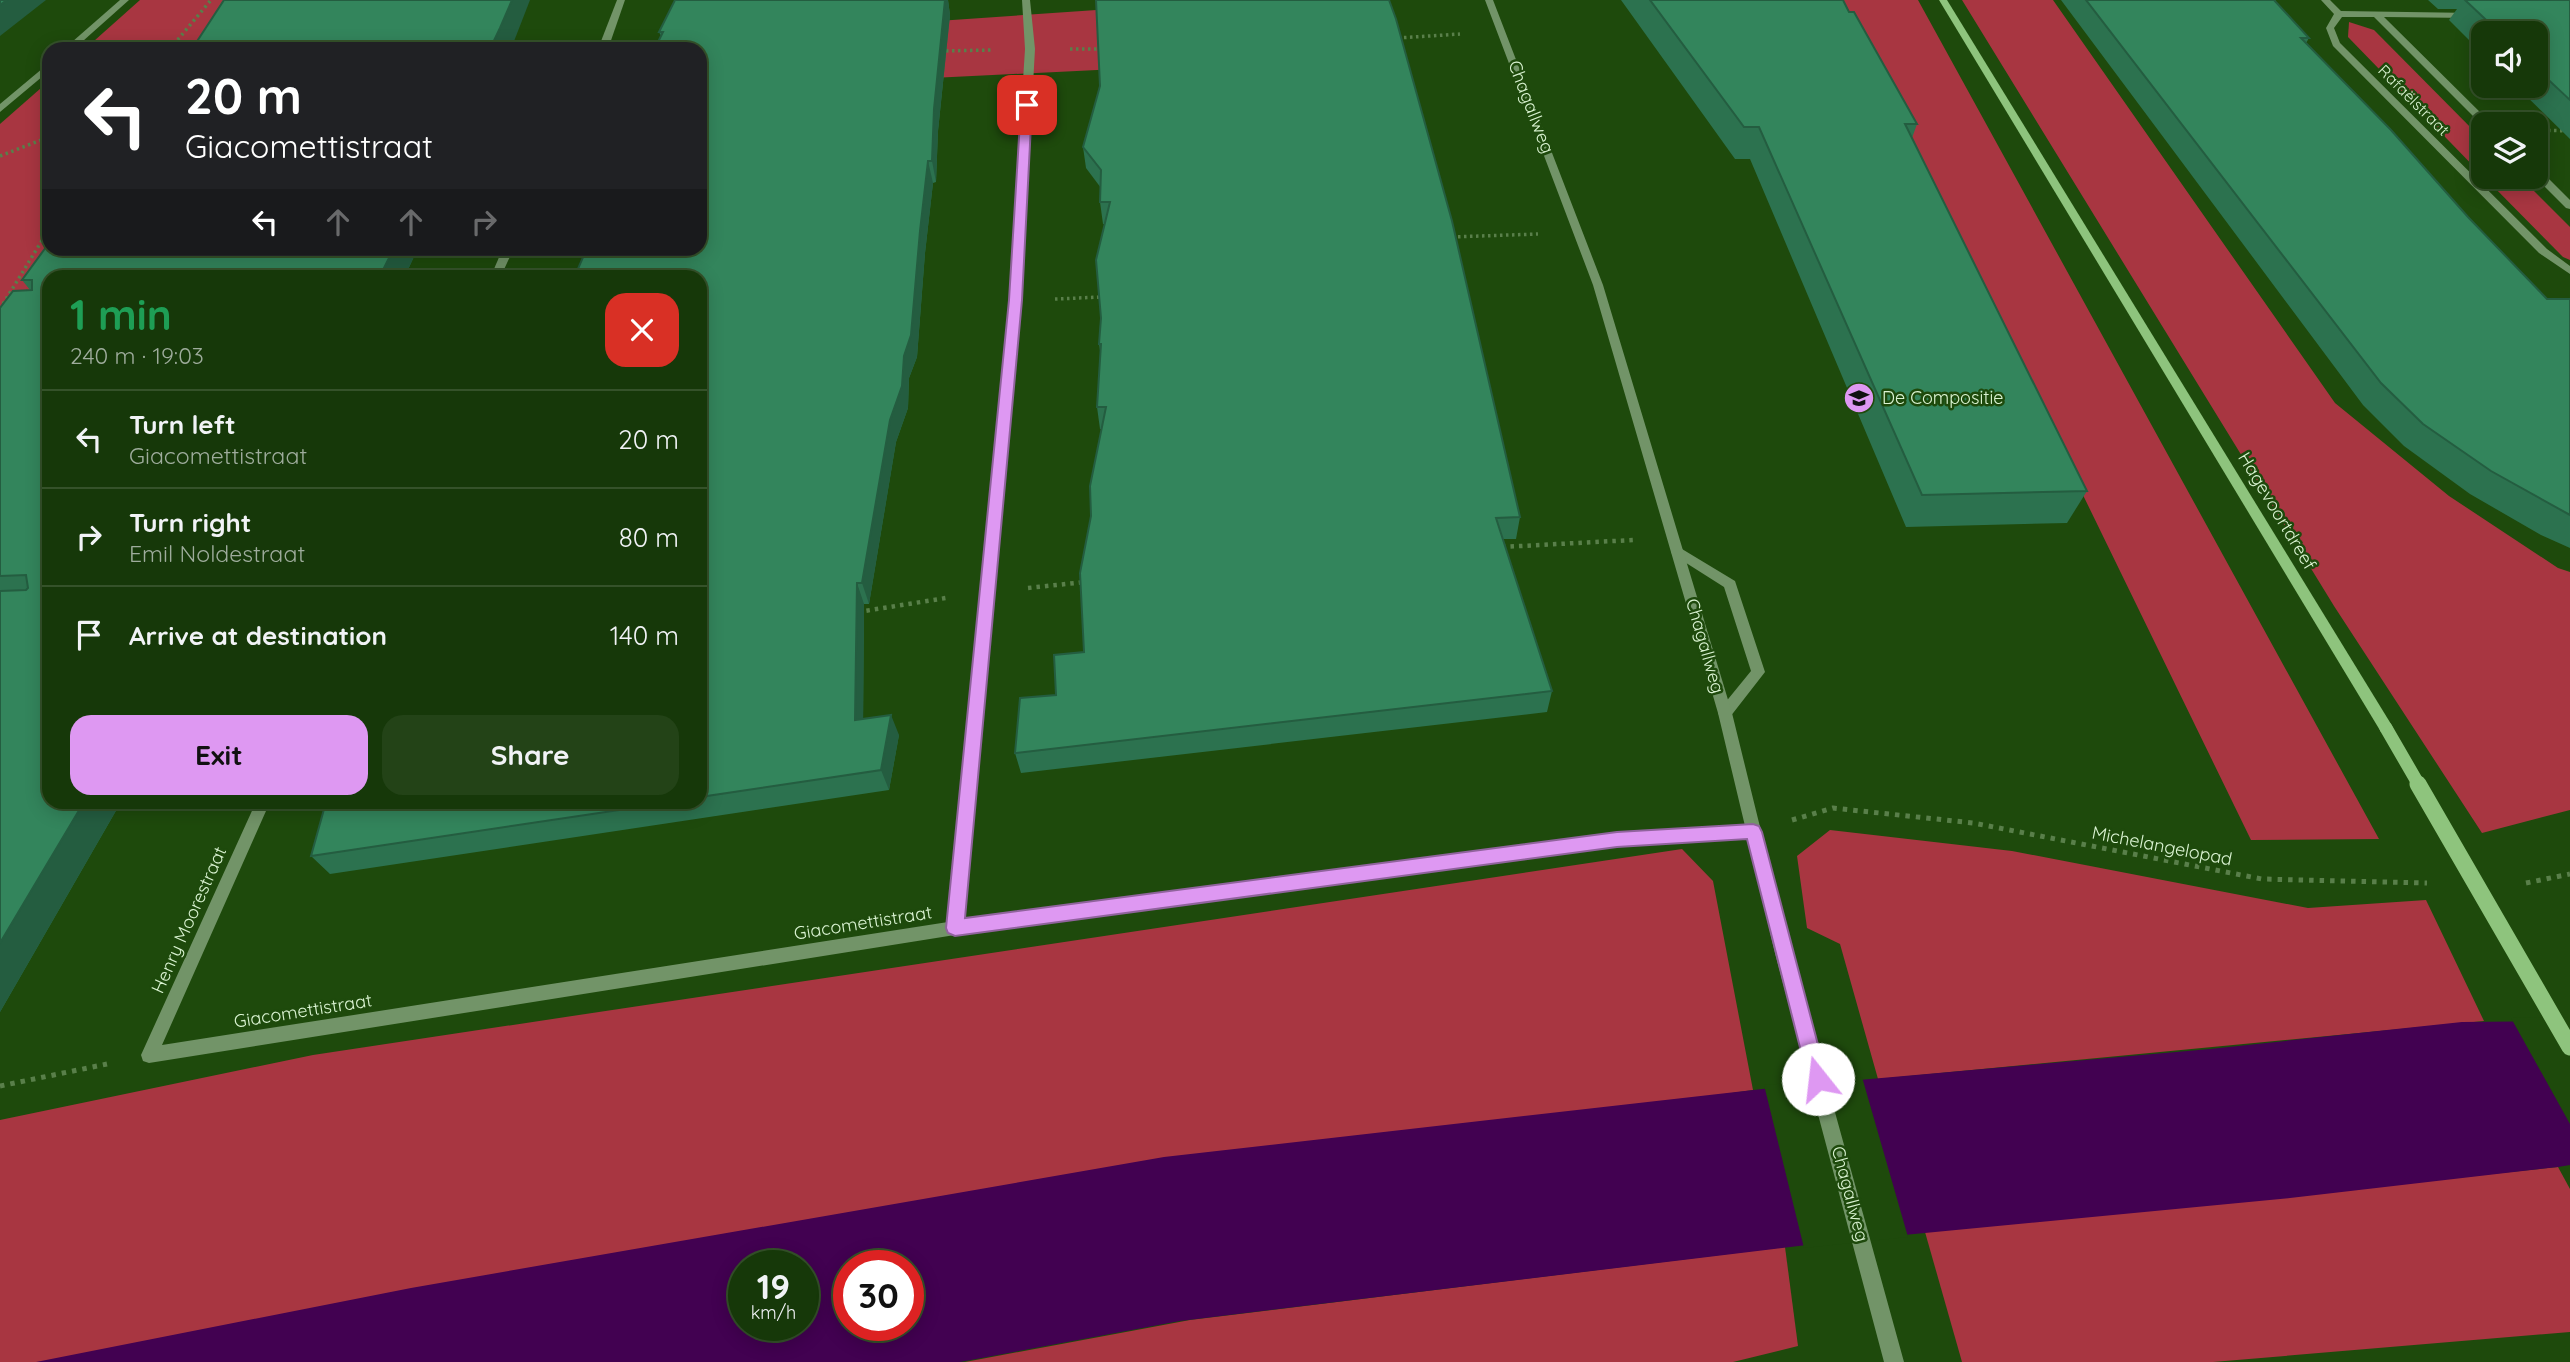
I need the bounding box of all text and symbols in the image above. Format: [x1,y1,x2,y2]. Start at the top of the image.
map controls [2471,21,2548,189]
button: sound [2471,21,2548,98]
street label: Chagallweg [1503,57,1560,157]
street label: Rafaëlstraat [2374,60,2454,140]
text: 20 m [185,65,302,126]
icon: left [70,70,161,161]
pin [997,75,1057,135]
icon: arrive [1008,86,1046,124]
button: layers [2471,112,2548,189]
text: Giacomettistraat [185,126,433,166]
icon: left [246,203,284,241]
icon: ahead [319,203,357,241]
icon: ahead [392,203,430,241]
icon: right [465,203,503,241]
text: 1 min [70,288,172,341]
button: close [605,293,679,367]
text: 240 m · 19:03 [70,341,204,370]
school or university icon: De Compositie [1842,381,1876,415]
place label: De Compositie [1882,386,2003,409]
text: Turn left [129,408,236,441]
icon: left [70,420,108,458]
text: 20 m [618,423,679,456]
text: Giacomettistraat [129,441,307,470]
street label: Hagevoortdreef [2233,448,2322,574]
text: Turn right [129,506,251,539]
icon: right [70,518,108,556]
text: 80 m [619,521,679,554]
text: Emil Noldestraat [129,539,305,568]
street label: Chagallweg [1681,596,1730,696]
icon: arrive [70,616,108,654]
text: Arrive at destination [129,619,387,652]
text: 140 m [610,619,679,652]
button: Exit [70,715,368,795]
button: Share [382,715,679,795]
street label: Michelangelopad [2090,821,2234,870]
street label: Henry Moorestraat [146,843,231,997]
street label: Giacomettistraat [792,900,934,945]
street label: Giacomettistraat [232,988,374,1033]
position arrow [1781,1042,1855,1116]
street label: Chagallweg [1827,1144,1874,1244]
speed limit sign: 30 [833,1250,924,1341]
text: 19 [757,1264,790,1308]
text: km/h [751,1301,796,1324]

